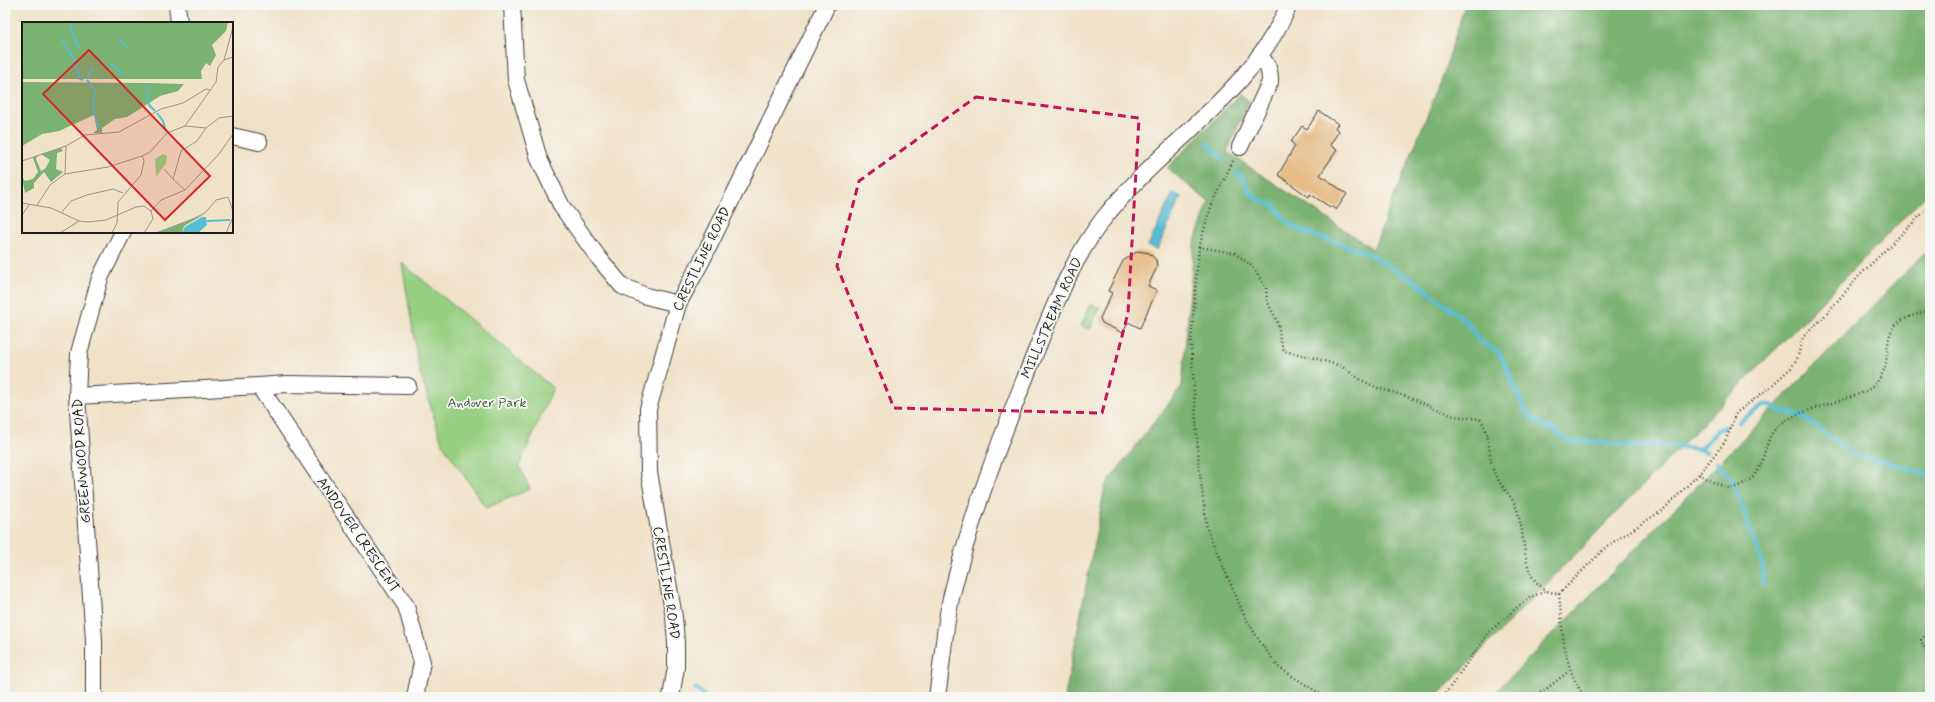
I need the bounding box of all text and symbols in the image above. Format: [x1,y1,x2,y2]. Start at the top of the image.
inset map [22,22,233,233]
street label: CRESTLINE ROAD [669,204,735,314]
street label: MILLSTREAM ROAD [1017,255,1087,381]
park label: Andover Park [447,394,527,412]
street label: GREENWOOD ROAD [69,398,95,524]
street label: ANDOVER CRESCENT [313,474,403,596]
street label: CRESTLINE ROAD [648,525,684,641]

